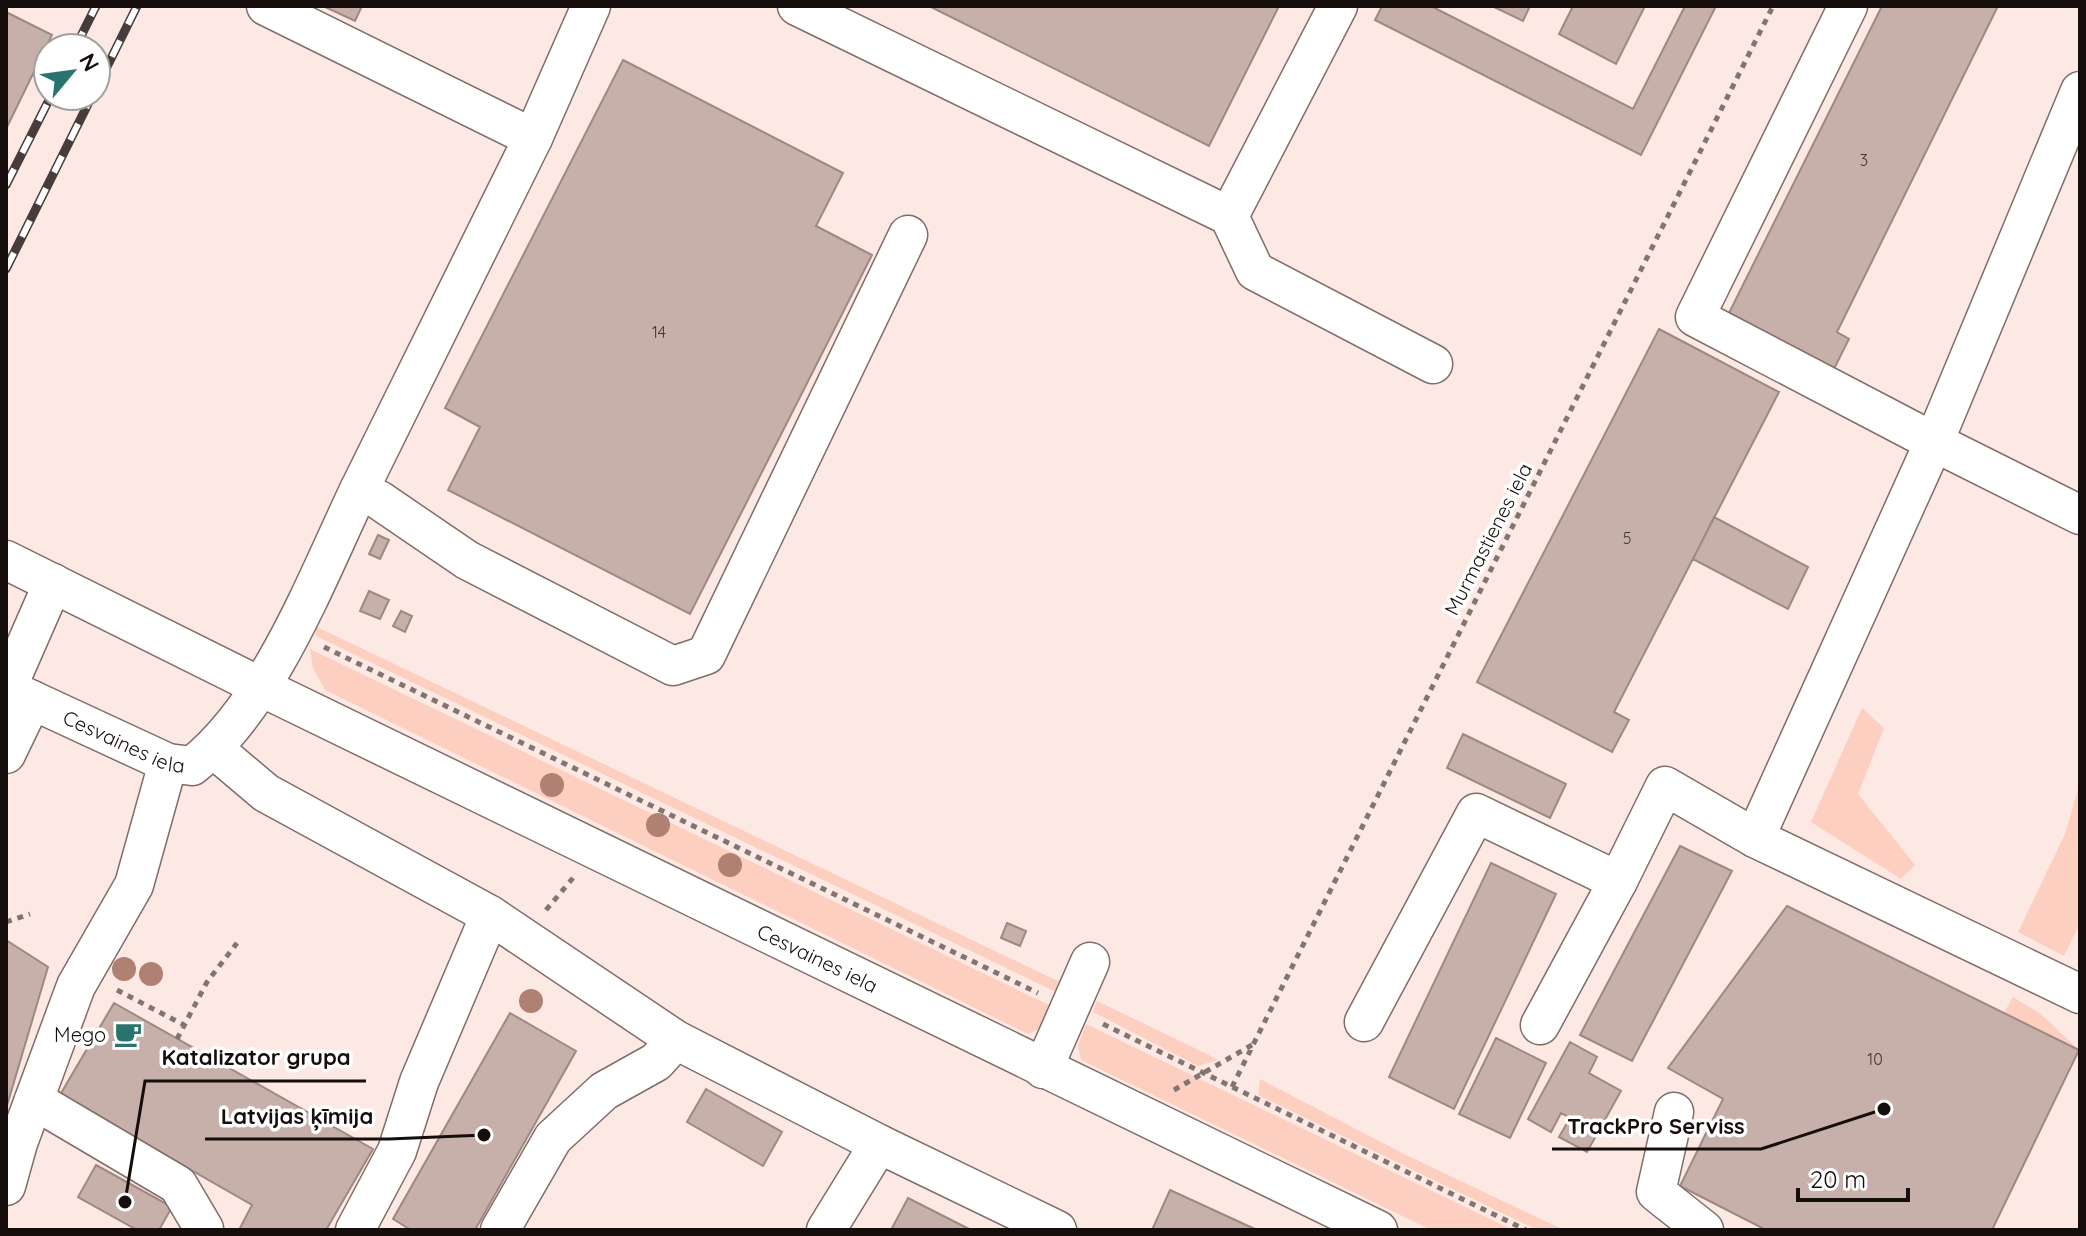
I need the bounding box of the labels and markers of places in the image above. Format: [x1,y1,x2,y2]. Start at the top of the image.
cafe icon: Mego [113,1019,143,1049]
place label: Mego [54,1022,106,1047]
callout: Katalizator grupa [145,1035,366,1081]
callout: Latvijas ķīmija [205,1093,389,1139]
callout: TrackPro Serviss [1552,1103,1761,1149]

